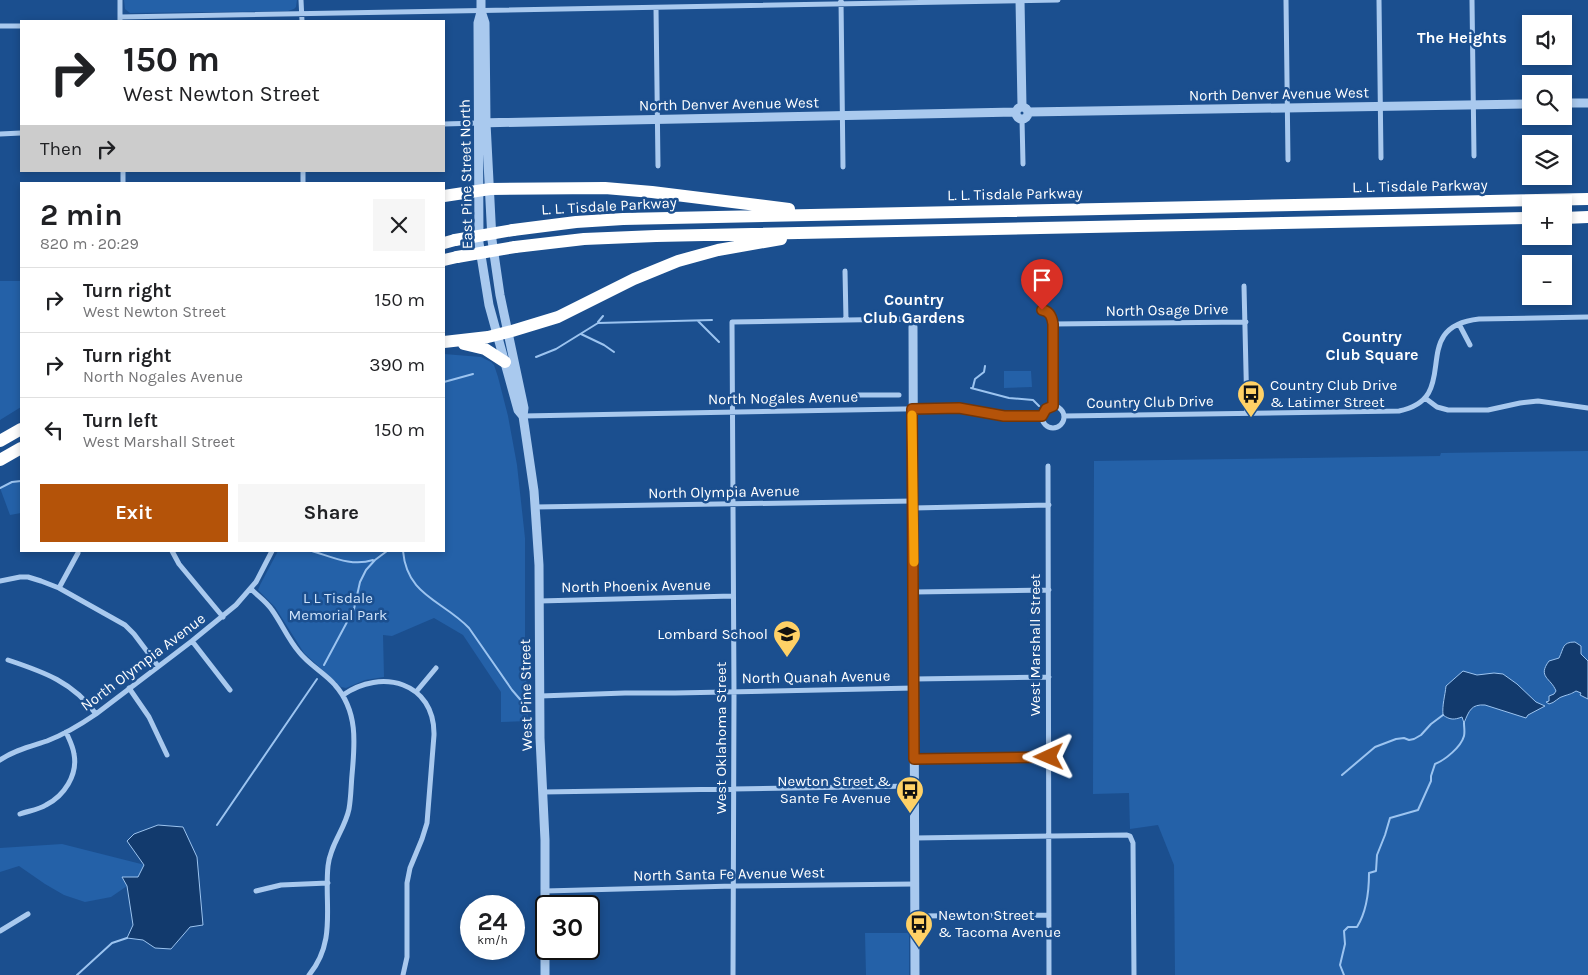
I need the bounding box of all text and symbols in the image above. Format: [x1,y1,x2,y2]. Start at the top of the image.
map controls [1522,15,1572,305]
button: sound [1522,15,1572,65]
district label: The Heights [1417,28,1507,47]
text: 150 m [123,39,220,80]
icon: right [40,40,105,105]
button: search [1522,75,1572,125]
text: West Newton Street [123,81,320,107]
street label: North Denver Avenue West [1189,83,1370,105]
street label: North Denver Avenue West [639,93,820,115]
street label: East Pine Street North [456,99,476,249]
icon: right [92,135,120,163]
button: layers [1522,135,1572,185]
text: Then [40,138,82,160]
street label: L. L. Tisdale Parkway [1352,176,1488,196]
street label: L. L. Tisdale Parkway [947,184,1083,204]
street label: L. L. Tisdale Parkway [541,193,677,219]
button: + [1522,195,1572,245]
text: 2 min [40,197,123,233]
button: close [373,199,425,251]
text: 820 m · 20:29 [40,234,139,253]
button: − [1522,255,1572,305]
pin [1021,259,1063,310]
icon: arrive [1028,266,1056,294]
text: Turn right [83,280,172,302]
icon: right [40,286,68,314]
text: 150 m [374,289,425,311]
district label: Country Club Gardens [863,290,965,327]
street label: North Osage Drive [1105,300,1229,320]
text: West Newton Street [83,302,226,321]
district label: Country Club Square [1325,327,1419,364]
text: Turn right [83,345,172,367]
icon: right [40,351,68,379]
text: 390 m [369,354,425,376]
text: North Nogales Avenue [83,367,243,386]
place label: Country Club Drive & Latimer Street [1270,376,1397,411]
bus stop icon: Country Club Drive & Latimer Street [1236,379,1266,418]
street label: North Nogales Avenue [708,388,858,408]
street label: Country Club Drive [1086,392,1214,412]
text: Turn left [83,410,158,432]
icon: left [40,416,68,444]
text: 150 m [374,419,425,441]
text: West Marshall Street [83,432,235,451]
street label: North Olympia Avenue [648,482,800,502]
button: Exit [40,484,228,542]
button: Share [238,484,425,542]
street label: West Marshall Street [1026,573,1044,716]
street label: North Phoenix Avenue [561,576,711,596]
park label: L L Tisdale Memorial Park [289,589,387,624]
street label: North Olympia Avenue [77,609,209,715]
school or university icon: Lombard School [772,619,802,658]
place label: Lombard School [657,625,768,643]
street label: West Pine Street [516,639,536,751]
street label: West Oklahoma Street [712,661,730,814]
street label: North Quanah Avenue [742,667,890,687]
position arrow [1022,730,1074,782]
place label: Newton Street & Sante Fe Avenue [777,772,891,807]
bus stop icon: Newton Street & Sante Fe Avenue [895,775,925,814]
street label: North Santa Fe Avenue West [633,863,825,885]
speed limit sign: 30 [535,895,600,960]
place label: Newton Street & Tacoma Avenue [938,906,1061,941]
text: 24 [477,907,508,936]
bus stop icon: Newton Street & Tacoma Avenue [904,909,934,948]
text: km/h [477,933,508,947]

